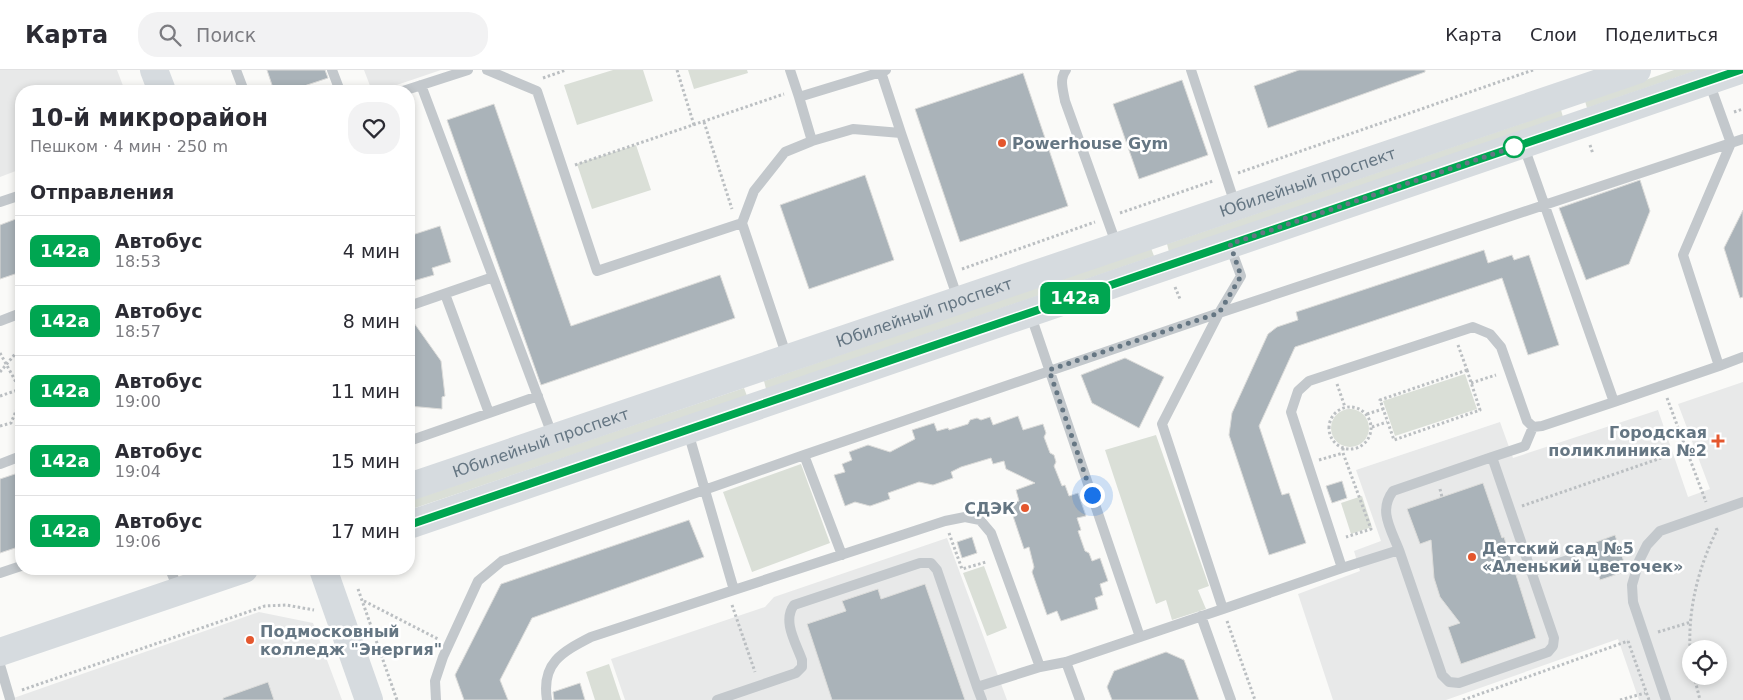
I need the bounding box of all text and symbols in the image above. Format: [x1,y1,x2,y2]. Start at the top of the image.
search box [138,12,488,57]
text: Карта [25,21,108,49]
icon: search [156,21,184,49]
text: Поиск [196,24,256,46]
text: Карта [1445,24,1502,45]
text: Слои [1530,24,1577,45]
text: Поделиться [1605,24,1718,45]
button: heart [348,102,400,154]
text: 10-й микрорайон [30,104,268,132]
place label: Powerhouse Gym [1012,134,1168,153]
unlabelled marker [1503,136,1525,158]
text: Пешком · 4 мин · 250 m [30,137,228,156]
marker: Powerhouse Gym [996,137,1008,149]
street label: Юбилейный проспект [1217,143,1398,221]
text: Отправления [30,181,174,203]
text: Автобус [115,230,202,252]
text: 142а [40,240,90,261]
text: 4 мин [343,240,400,262]
text: 18:53 [115,252,161,271]
street label: Юбилейный проспект [833,273,1015,351]
line badge: 142а [1040,282,1110,314]
text: 142а [1050,287,1100,308]
text: Автобус [115,300,202,322]
text: 142а [40,310,90,331]
text: 8 мин [343,310,400,332]
text: 18:57 [115,322,161,341]
text: Автобус [115,370,202,392]
text: 142а [40,380,90,401]
text: 11 мин [331,380,400,402]
text: 19:00 [115,392,161,411]
street label: Юбилейный проспект [450,404,631,481]
place label: Городская поликлиника №2 [1548,423,1707,460]
marker: Городская поликлиника №2 [1711,434,1725,448]
text: Автобус [115,440,202,462]
text: 142а [40,450,90,471]
text: 15 мин [331,450,400,472]
text: 19:04 [115,462,161,481]
your location [1080,483,1105,508]
place label: СДЭК [964,499,1015,518]
marker: СДЭК [1019,502,1031,514]
text: Автобус [115,510,202,532]
text: 142а [40,520,90,541]
text: 17 мин [331,520,400,542]
text: 19:06 [115,532,161,551]
place label: Детский сад №5 «Аленький цветочек» [1482,539,1683,576]
marker: Детский сад №5 «Аленький цветочек» [1466,551,1478,563]
place label: Подмосковный колледж "Энергия" [260,622,442,659]
marker: Подмосковный колледж "Энергия" [244,634,256,646]
map controls [1682,640,1727,685]
button: locate [1682,640,1727,685]

